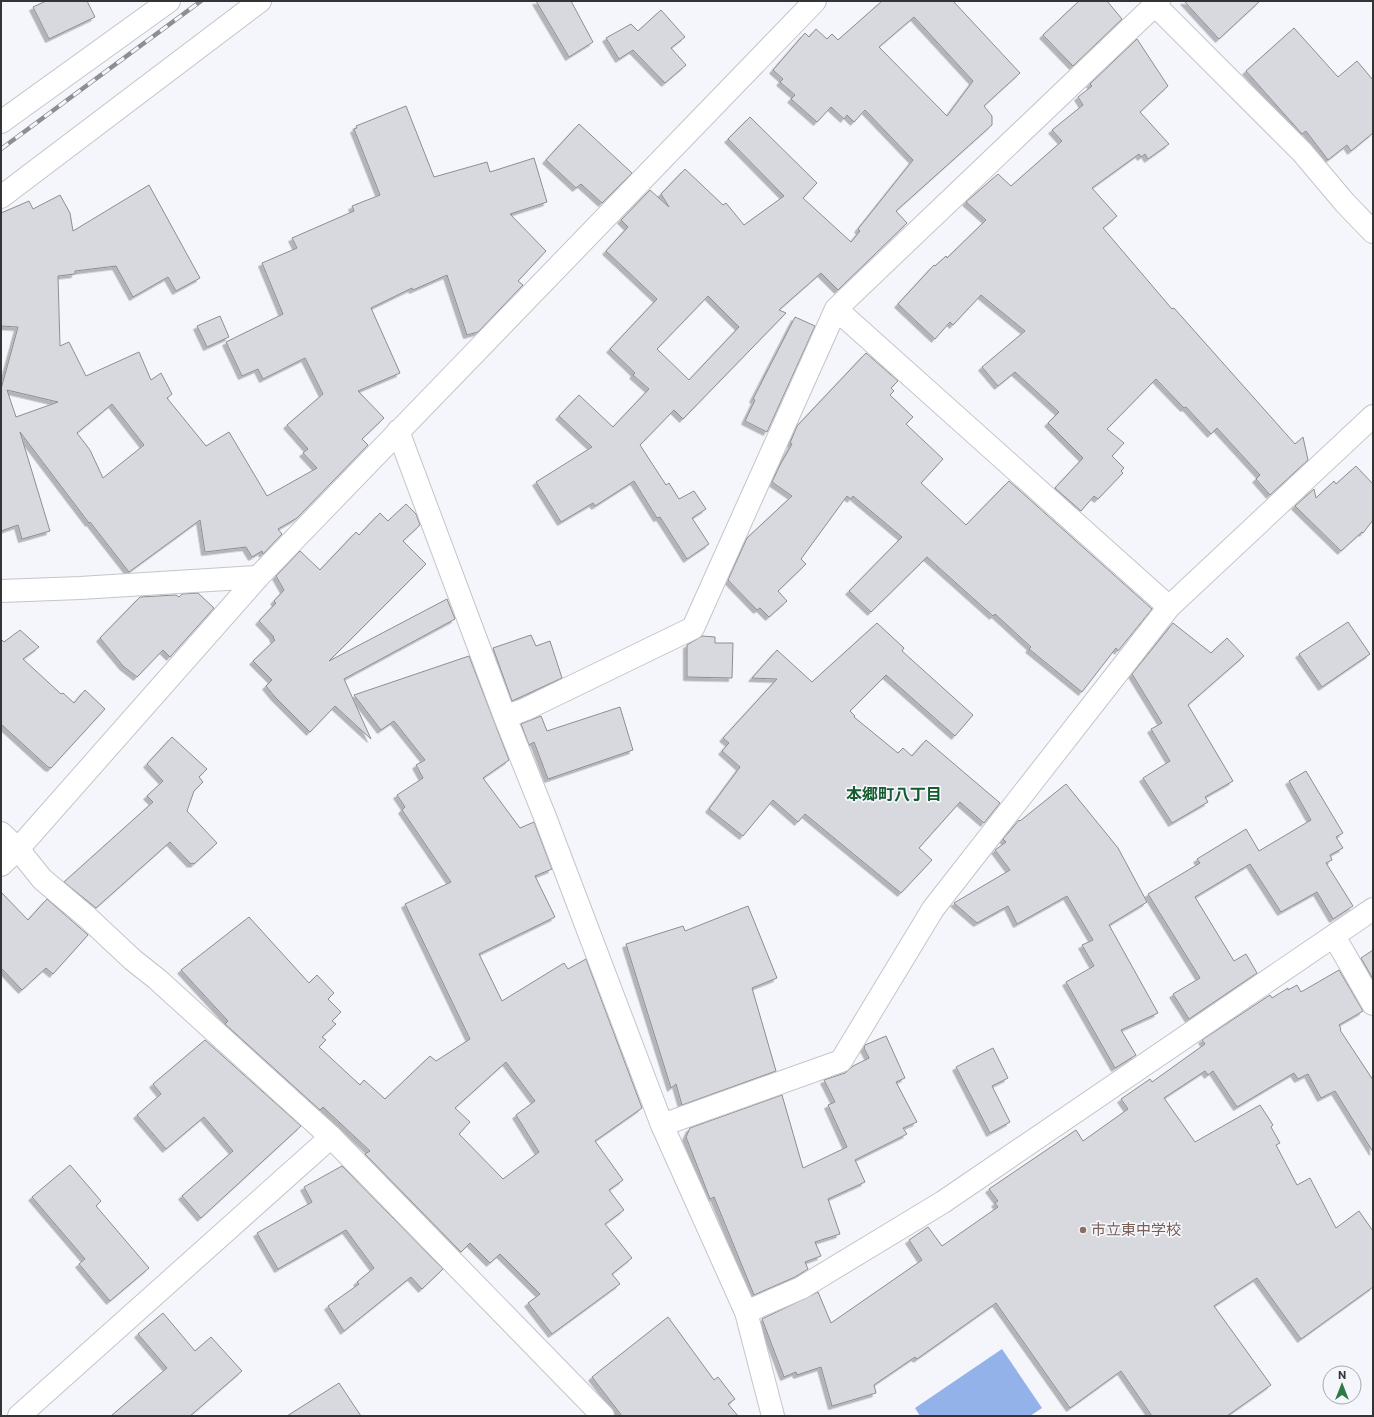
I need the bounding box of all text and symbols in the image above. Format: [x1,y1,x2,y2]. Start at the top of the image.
district label: 本郷町八丁目 [846,784,942,803]
place label: 市立東中学校 [1091,1220,1181,1238]
marker: 市立東中学校 [1078,1225,1088,1235]
north arrow [1322,1365,1362,1405]
text: N [1338,1368,1346,1381]

